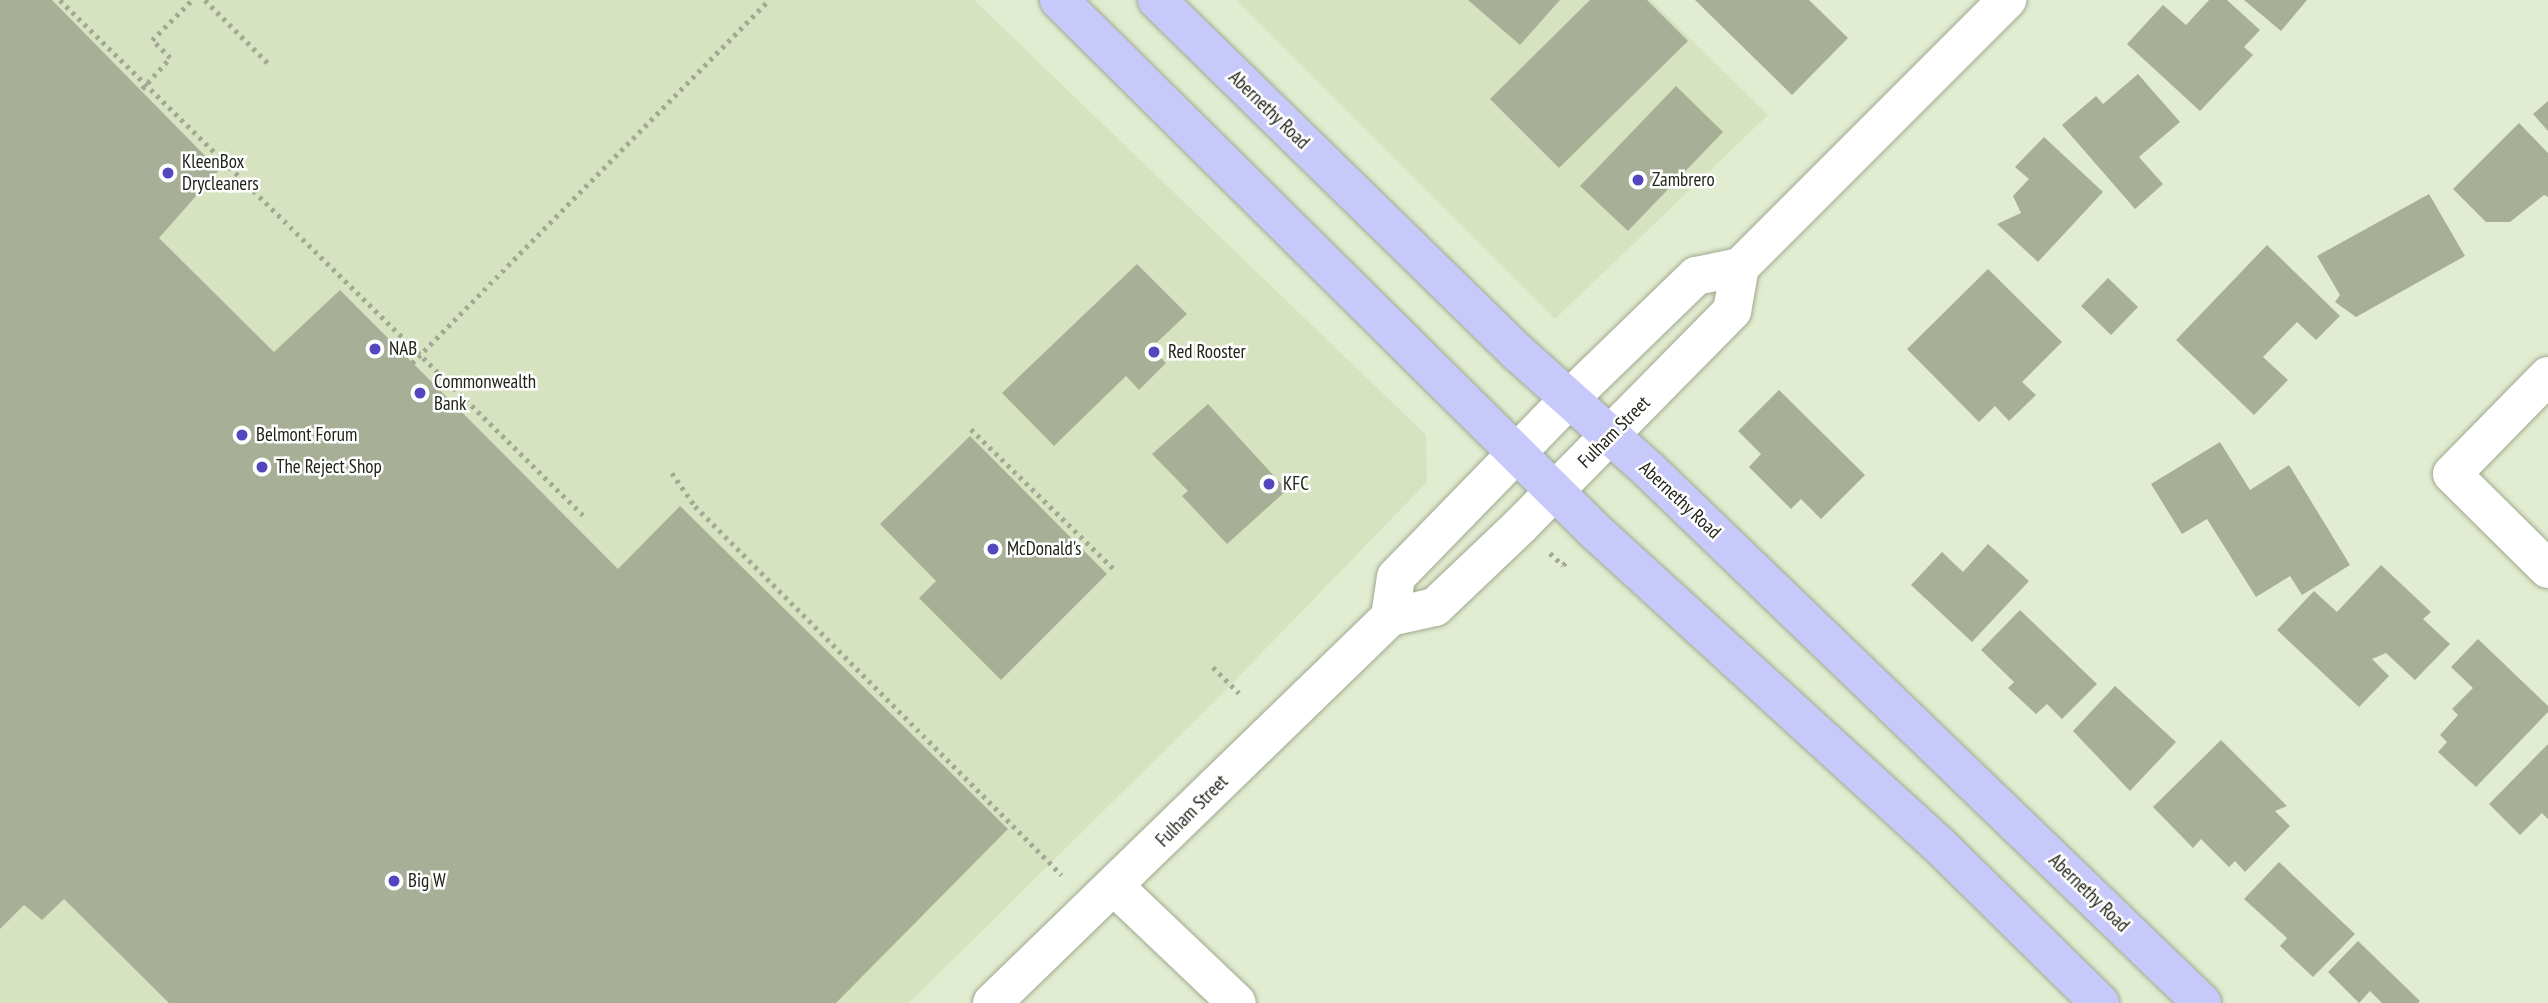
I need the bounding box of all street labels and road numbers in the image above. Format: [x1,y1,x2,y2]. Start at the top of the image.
street label: Abernethy Road [1224,66,1314,154]
street label: Fulham Street [1573,391,1655,473]
street label: Abernethy Road [1634,456,1726,544]
street label: Fulham Street [1151,770,1233,852]
street label: Abernethy Road [2044,849,2134,937]

